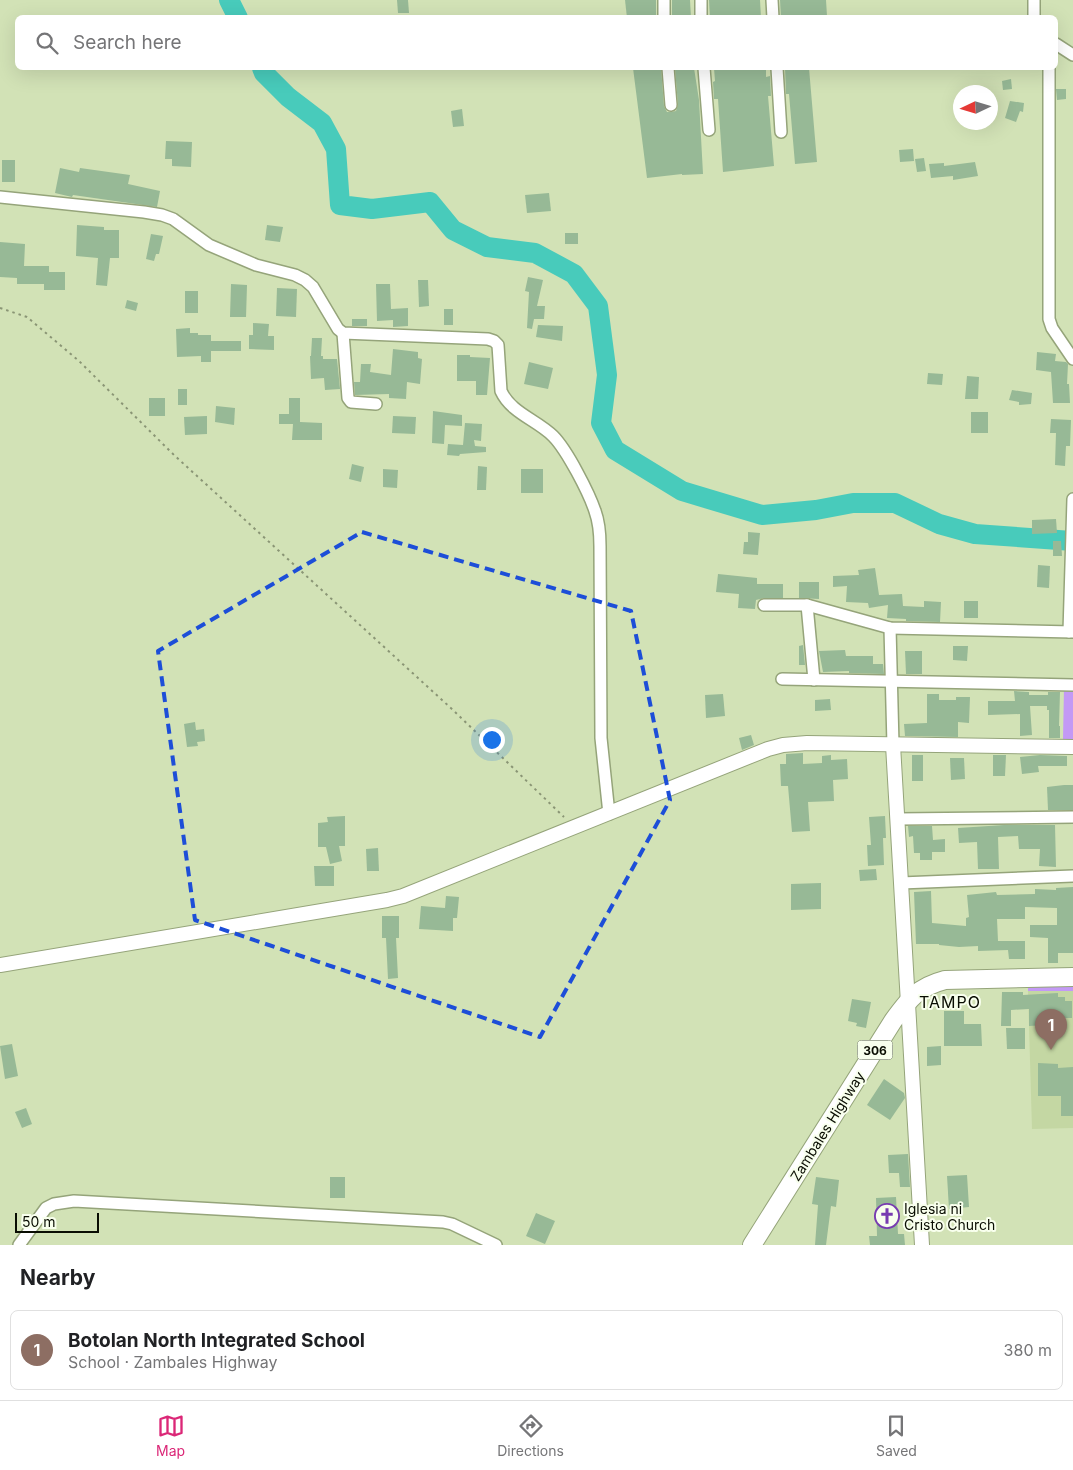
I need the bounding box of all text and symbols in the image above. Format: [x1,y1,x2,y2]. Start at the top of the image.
search box [15,15,1058,70]
icon: search [33,29,61,57]
text: Search here [73,31,182,54]
north arrow [953,85,998,130]
your location [479,727,505,753]
district label: TAMPO [919,992,981,1012]
pin: 1 [1035,1009,1067,1050]
road number: 306 [858,1040,892,1060]
street label: Zambales Highway [786,1068,868,1184]
place label: Iglesia ni Cristo Church [904,1200,995,1233]
church icon: Iglesia ni Cristo Church [874,1203,900,1229]
scale bar [15,1210,99,1233]
text: 50 m [22,1213,56,1230]
text: Nearby [20,1265,95,1290]
text: Botolan North Integrated School [68,1329,365,1352]
text: 1 [34,1340,40,1360]
text: 380 m [1004,1340,1052,1360]
text: School · Zambales Highway [68,1352,278,1372]
tab: Map [156,1412,185,1459]
tab: Directions [497,1412,564,1459]
tab: Saved [876,1412,917,1459]

